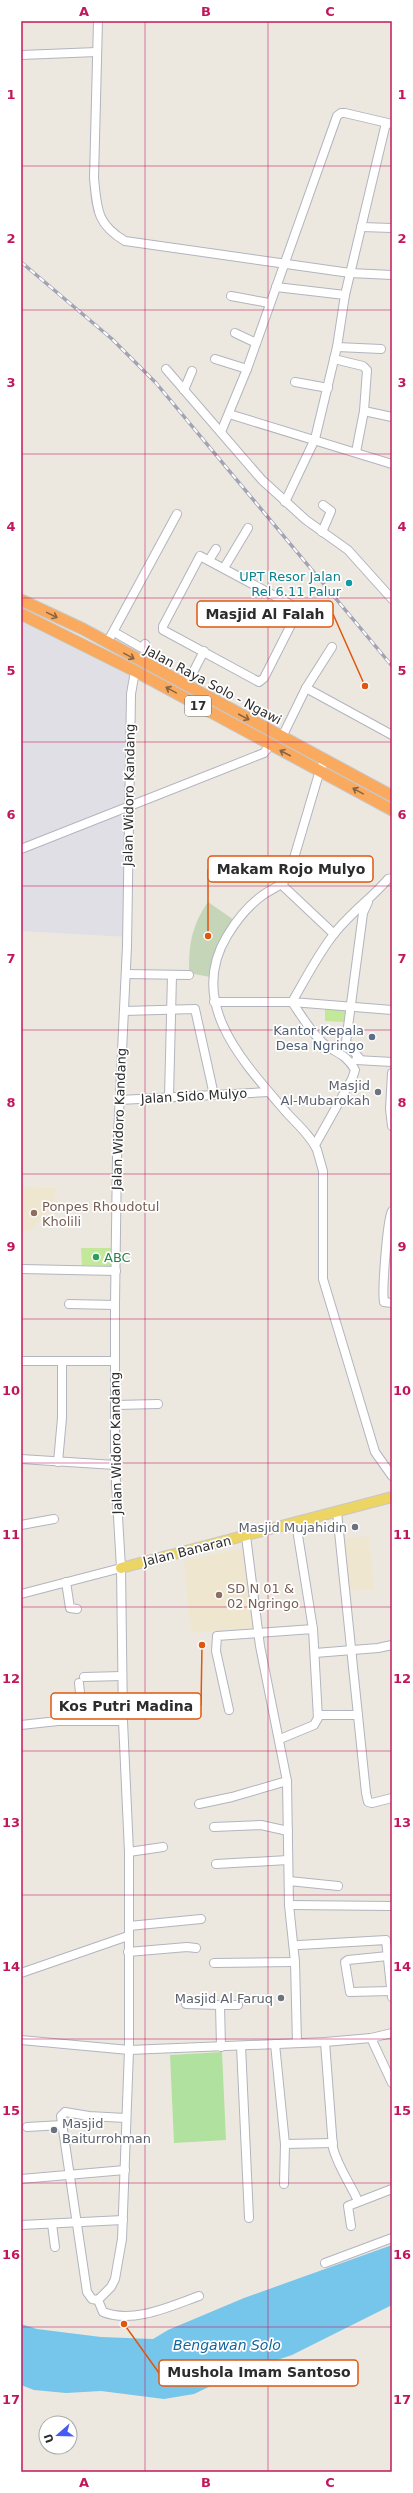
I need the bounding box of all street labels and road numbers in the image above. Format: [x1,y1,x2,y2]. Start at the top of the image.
street label: Jalan Raya Solo - Ngawi [141,642,284,728]
road number: 17 [185,696,211,716]
street label: Jalan Widoro Kandang [120,724,138,867]
street label: Jalan Widoro Kandang [109,1048,129,1191]
street label: Jalan Sido Mulyo [139,1086,248,1106]
street label: Jalan Widoro Kandang [107,1372,125,1515]
street label: Jalan Banaran [140,1533,233,1569]

